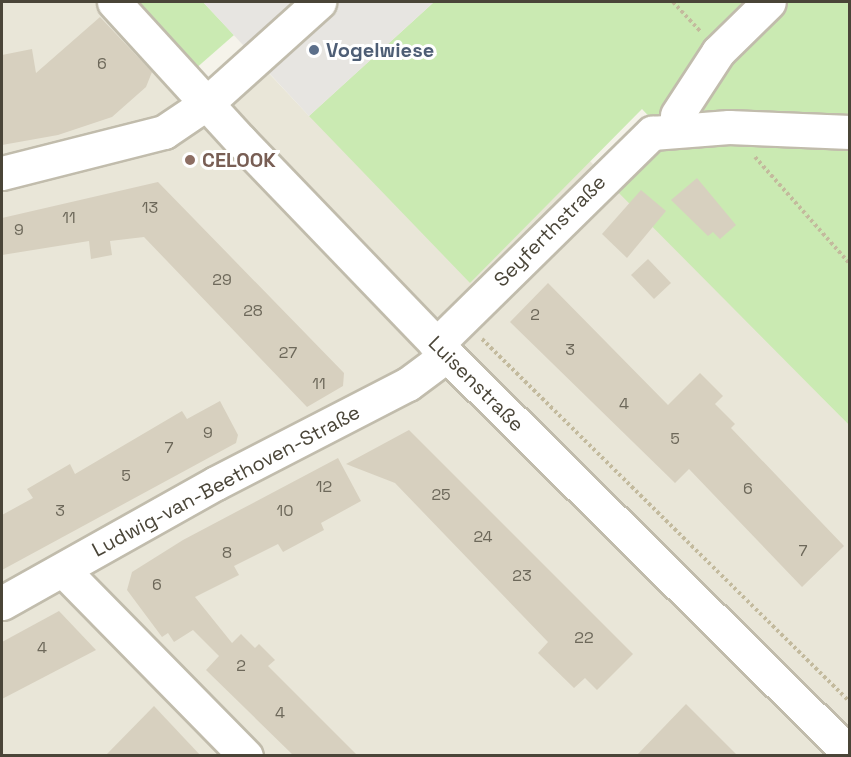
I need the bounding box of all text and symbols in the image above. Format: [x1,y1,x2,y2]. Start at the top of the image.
place label: Vogelwiese [326,38,434,62]
marker: Vogelwiese [307,43,321,57]
house number: 6 [97,54,107,74]
place label: CELOOK [202,148,276,172]
marker: CELOOK [183,153,197,167]
street label: Seyferthstraße [489,170,611,292]
house number: 13 [142,198,158,218]
house number: 11 [62,208,76,228]
house number: 9 [14,220,24,240]
house number: 29 [212,270,232,290]
house number: 28 [243,301,263,321]
house number: 2 [530,305,540,325]
street label: Luisenstraße [423,331,529,437]
house number: 3 [565,340,575,360]
house number: 27 [279,343,297,363]
house number: 11 [312,374,326,394]
house number: 4 [619,394,629,414]
street label: Ludwig-van-Beethoven-Straße [88,400,364,562]
house number: 9 [203,423,213,443]
house number: 5 [670,429,680,449]
house number: 7 [164,438,174,458]
house number: 5 [121,466,131,486]
house number: 12 [316,477,332,497]
house number: 6 [743,479,753,499]
house number: 25 [431,485,451,505]
house number: 3 [55,501,65,521]
house number: 10 [277,501,293,521]
house number: 24 [473,527,493,547]
house number: 7 [798,541,808,561]
house number: 8 [222,543,232,563]
house number: 23 [512,566,532,586]
house number: 6 [152,575,162,595]
house number: 22 [574,628,594,648]
house number: 4 [37,638,47,658]
house number: 2 [236,656,246,676]
house number: 4 [275,703,285,723]

